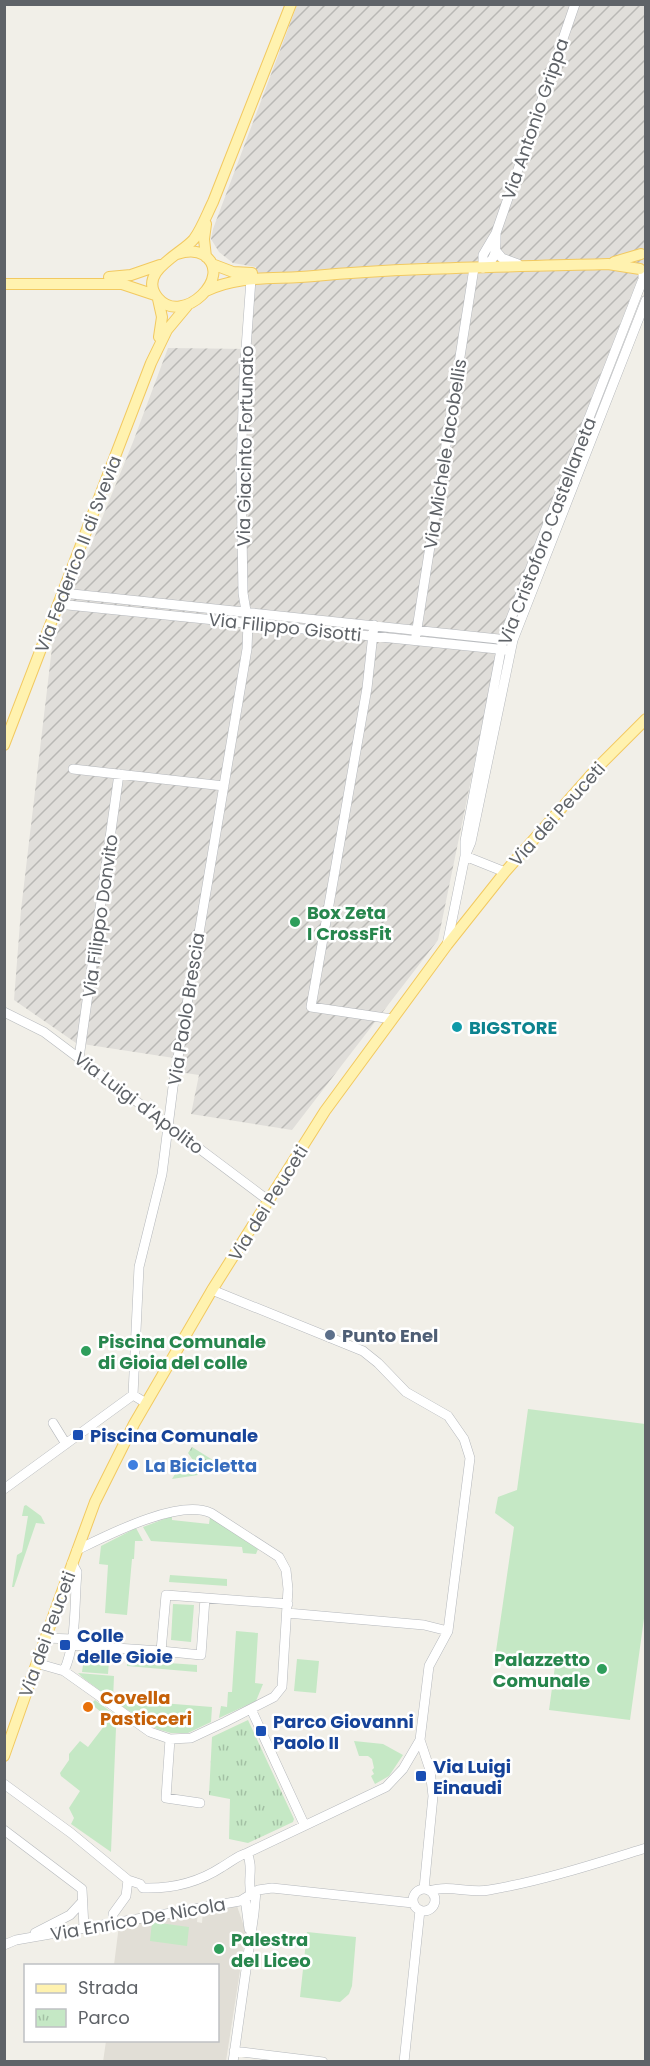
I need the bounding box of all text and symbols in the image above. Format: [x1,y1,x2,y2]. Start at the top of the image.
street label: Via Antonio Grippa [496,35,574,203]
street label: Via Giacinto Fortunato [231,345,259,547]
street label: Via Michele Iacobellis [418,357,472,551]
street label: Via Cristoforo Castellaneta [492,413,602,649]
street label: Via Federico II di Svevia [29,452,127,656]
street label: Via Filippo Gisotti [207,607,363,647]
street label: Via dei Peuceti [503,756,611,872]
street label: Via Filippo Donvito [76,833,124,999]
place label: Box Zeta I CrossFit [307,900,392,946]
marker: Box Zeta I CrossFit [288,915,302,929]
street label: Via Paolo Brescia [162,931,210,1087]
place label: BIGSTORE [469,1015,557,1040]
marker: BIGSTORE [450,1020,464,1034]
street label: Via Luigi d'Apolito [69,1046,209,1160]
street label: Via dei Peuceti [222,1140,314,1266]
place label: Punto Enel [342,1323,438,1348]
marker: Punto Enel [323,1328,337,1342]
place label: Piscina Comunale di Gioia del colle [98,1329,266,1375]
marker: Piscina Comunale di Gioia del colle [79,1344,93,1358]
place label: Piscina Comunale [90,1423,258,1448]
marker: Piscina Comunale [71,1428,85,1442]
place label: La Bicicletta [145,1453,257,1478]
marker: La Bicicletta [126,1458,140,1472]
street label: Via dei Peuceti [13,1568,81,1700]
place label: Colle delle Gioie [77,1623,173,1669]
marker: Colle delle Gioie [58,1638,72,1652]
place label: Palazzetto Comunale [493,1647,590,1693]
marker: Palazzetto Comunale [595,1662,609,1676]
place label: Covella Pasticceri [100,1685,192,1731]
marker: Covella Pasticceri [81,1700,95,1714]
place label: Parco Giovanni Paolo II [273,1709,414,1755]
marker: Parco Giovanni Paolo II [254,1724,268,1738]
place label: Via Luigi Einaudi [433,1754,511,1800]
marker: Via Luigi Einaudi [414,1769,428,1783]
street label: Via Enrico De Nicola [48,1891,228,1947]
place label: Palestra del Liceo [231,1927,311,1973]
marker: Palestra del Liceo [212,1942,226,1956]
legend [24,1964,219,2042]
text: Strada [78,1975,138,2000]
text: Parco [78,2005,130,2030]

